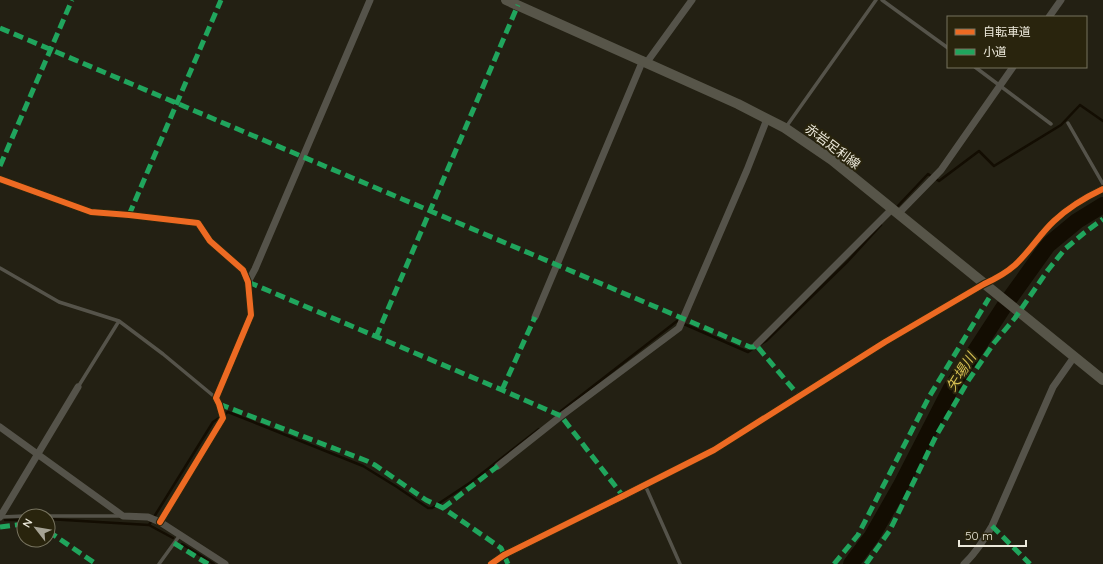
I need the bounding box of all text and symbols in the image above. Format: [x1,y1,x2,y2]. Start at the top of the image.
legend [947,16,1087,68]
text: 自転車道 [983,24,1031,39]
text: 小道 [983,44,1007,59]
street label: 赤岩足利線 [802,120,864,172]
water label: 矢場川 [942,348,981,395]
north arrow [16,508,56,548]
text: N [19,516,36,530]
scale bar [959,522,1026,548]
text: 50 m [965,528,993,543]

